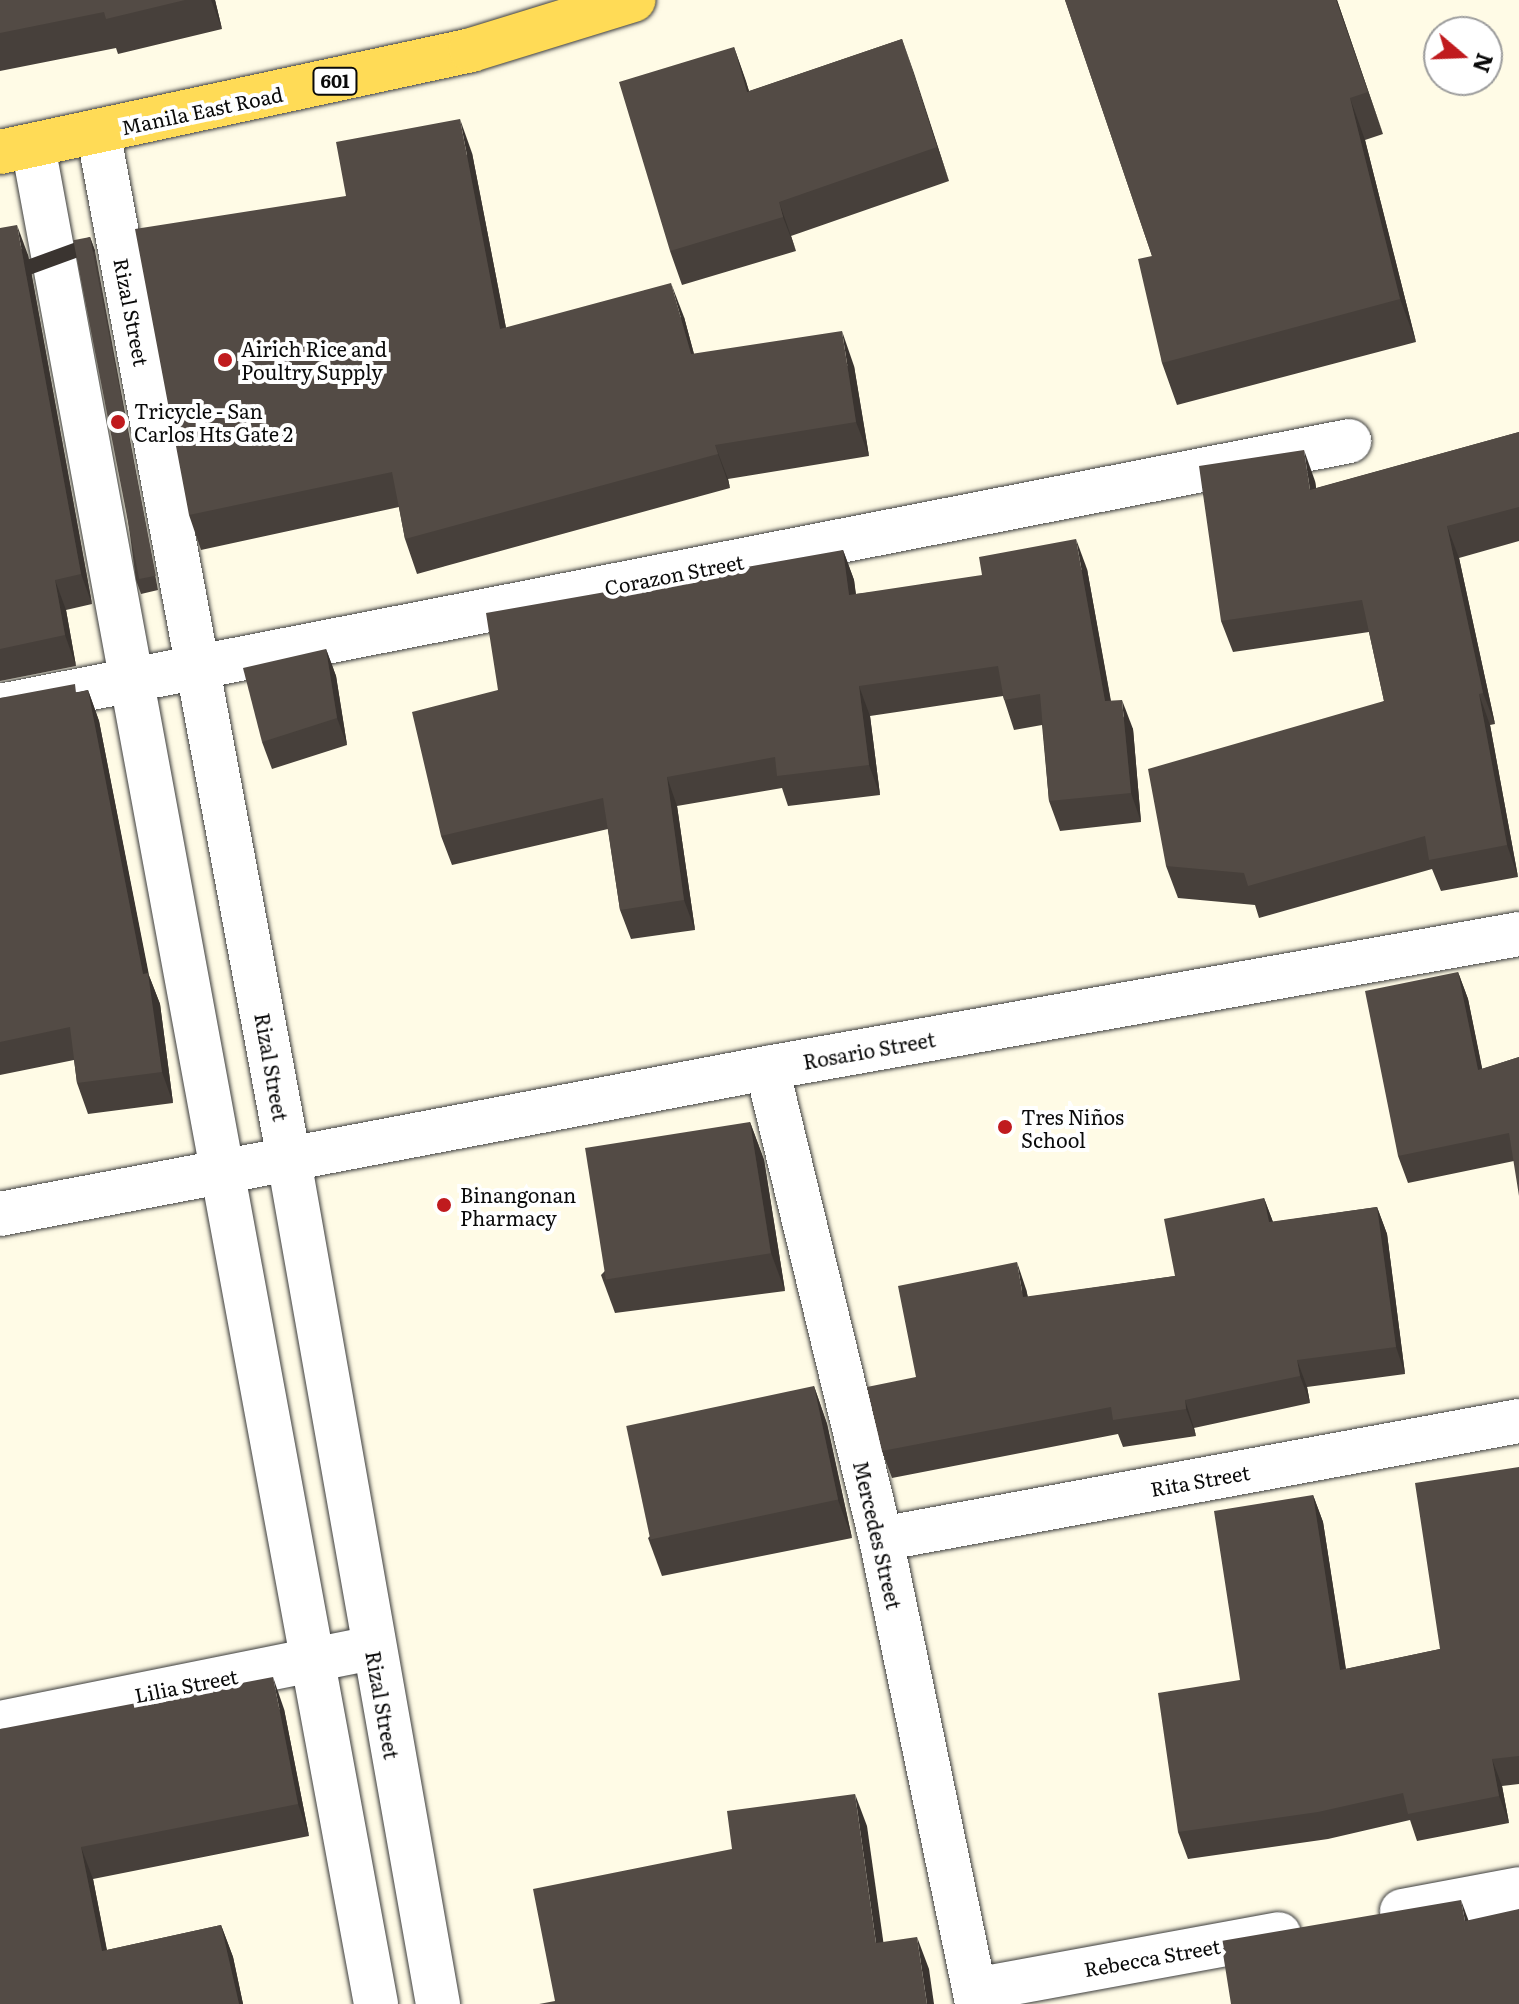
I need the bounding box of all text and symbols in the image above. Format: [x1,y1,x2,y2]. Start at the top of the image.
north arrow [1423,16,1503,96]
text: N [1466,49,1503,77]
road number: 601 [311,67,359,95]
street label: Manila East Road [119,81,285,139]
street label: Rizal Street [110,256,154,368]
place label: Airich Rice and Poultry Supply [241,336,387,383]
marker: Airich Rice and Poultry Supply [216,351,234,369]
place label: Tricycle - San Carlos Hts Gate 2 [134,398,293,445]
marker: Tricycle - San Carlos Hts Gate 2 [109,413,127,431]
street label: Corazon Street [602,549,746,599]
street label: Rizal Street [251,1011,293,1123]
street label: Rosario Street [801,1027,937,1073]
place label: Tres Niños School [1021,1104,1124,1151]
marker: Tres Niños School [996,1118,1014,1136]
place label: Binangonan Pharmacy [460,1182,576,1229]
marker: Binangonan Pharmacy [435,1196,453,1214]
street label: Mercedes Street [849,1458,907,1612]
street label: Rita Street [1148,1459,1252,1501]
street label: Rizal Street [362,1649,404,1761]
street label: Lilia Street [132,1663,240,1707]
street label: Rebecca Street [1082,1933,1222,1981]

